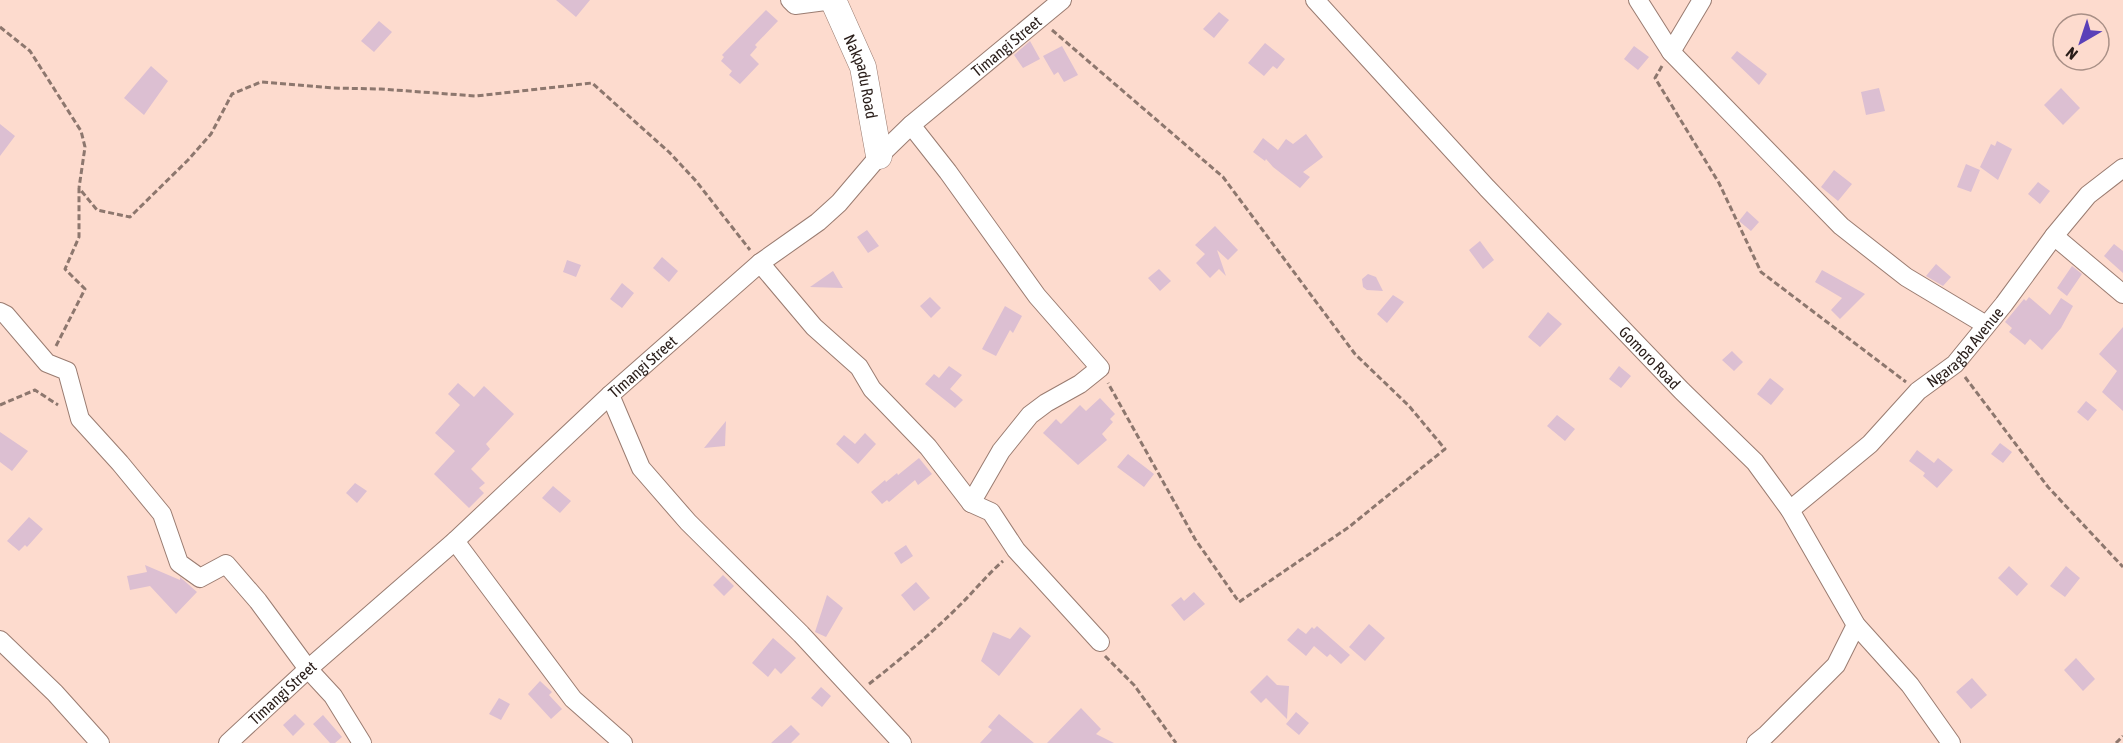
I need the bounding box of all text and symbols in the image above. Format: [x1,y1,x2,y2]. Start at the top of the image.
street label: Timangi Street [968,12,1045,80]
north arrow [2051,12,2111,72]
street label: Nakpadu Road [840,31,881,120]
text: N [2062,44,2081,64]
street label: Ngaragba Avenue [1923,303,2007,391]
street label: Gomoro Road [1616,322,1684,393]
street label: Timangi Street [605,331,681,401]
street label: Timangi Street [245,657,320,728]

